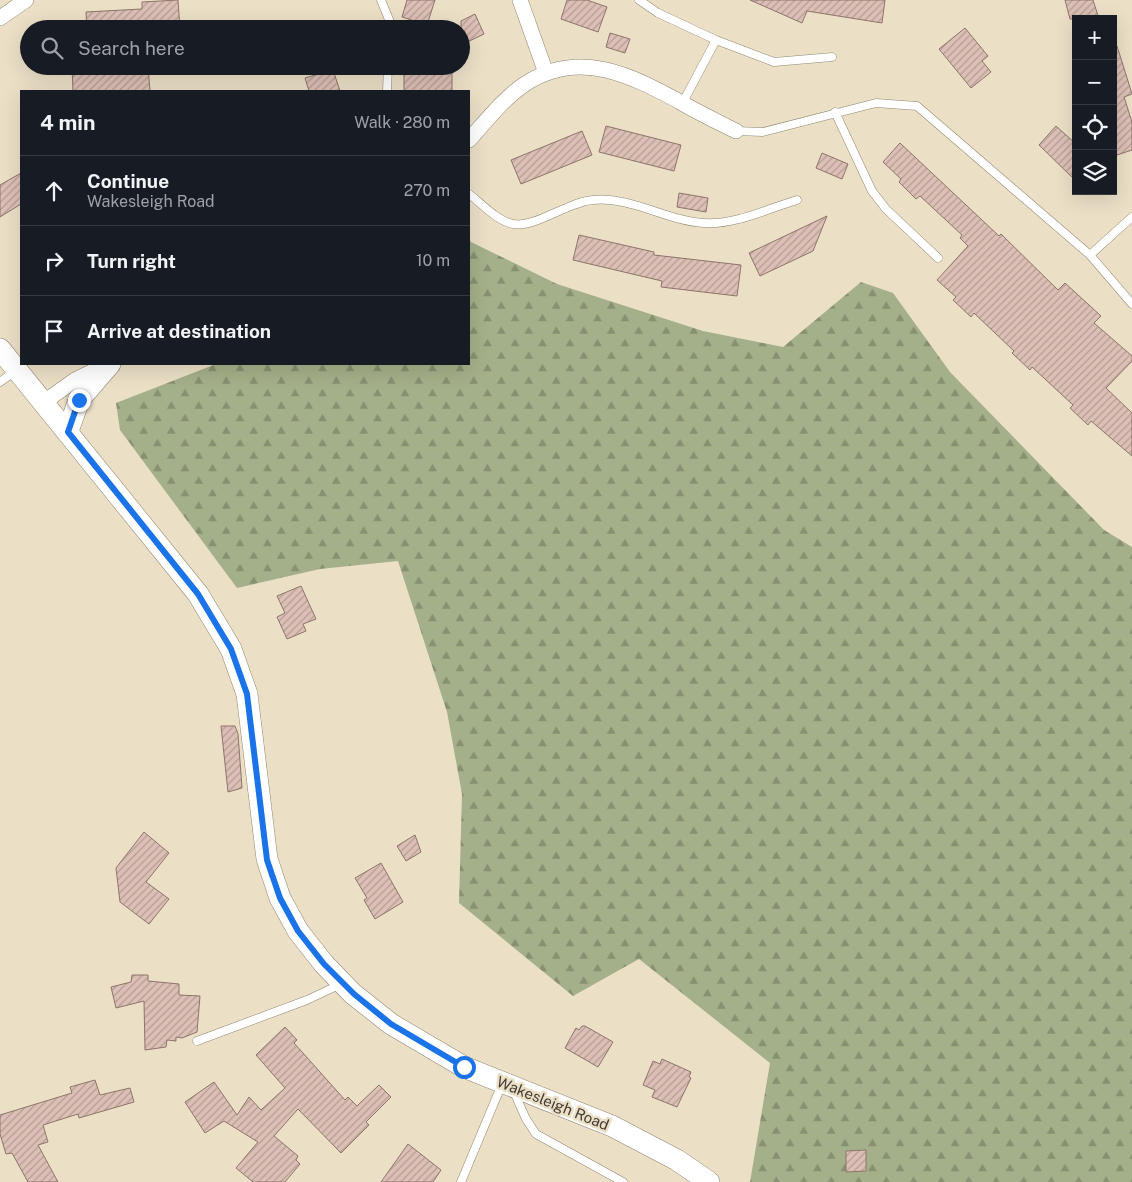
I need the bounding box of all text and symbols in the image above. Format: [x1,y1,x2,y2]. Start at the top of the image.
map controls [1072,15,1117,195]
button: + [1072,15,1117,60]
search box [20,20,470,75]
icon: search [38,34,66,62]
text: Search here [78,37,185,59]
button: − [1072,60,1117,105]
button: locate [1072,105,1117,150]
text: 4 min [40,110,95,135]
text: Walk · 280 m [354,113,450,132]
button: layers [1072,150,1117,195]
text: Continue [87,170,169,192]
icon: ahead [40,177,68,205]
text: 270 m [404,181,450,200]
text: Wakesleigh Road [87,192,215,211]
icon: right [40,247,68,275]
text: Turn right [87,250,176,272]
text: 10 m [416,251,450,270]
icon: arrive [40,317,68,345]
text: Arrive at destination [87,320,271,342]
route end [68,389,91,412]
route start [453,1056,476,1079]
street label: Wakesleigh Road [494,1073,612,1133]

